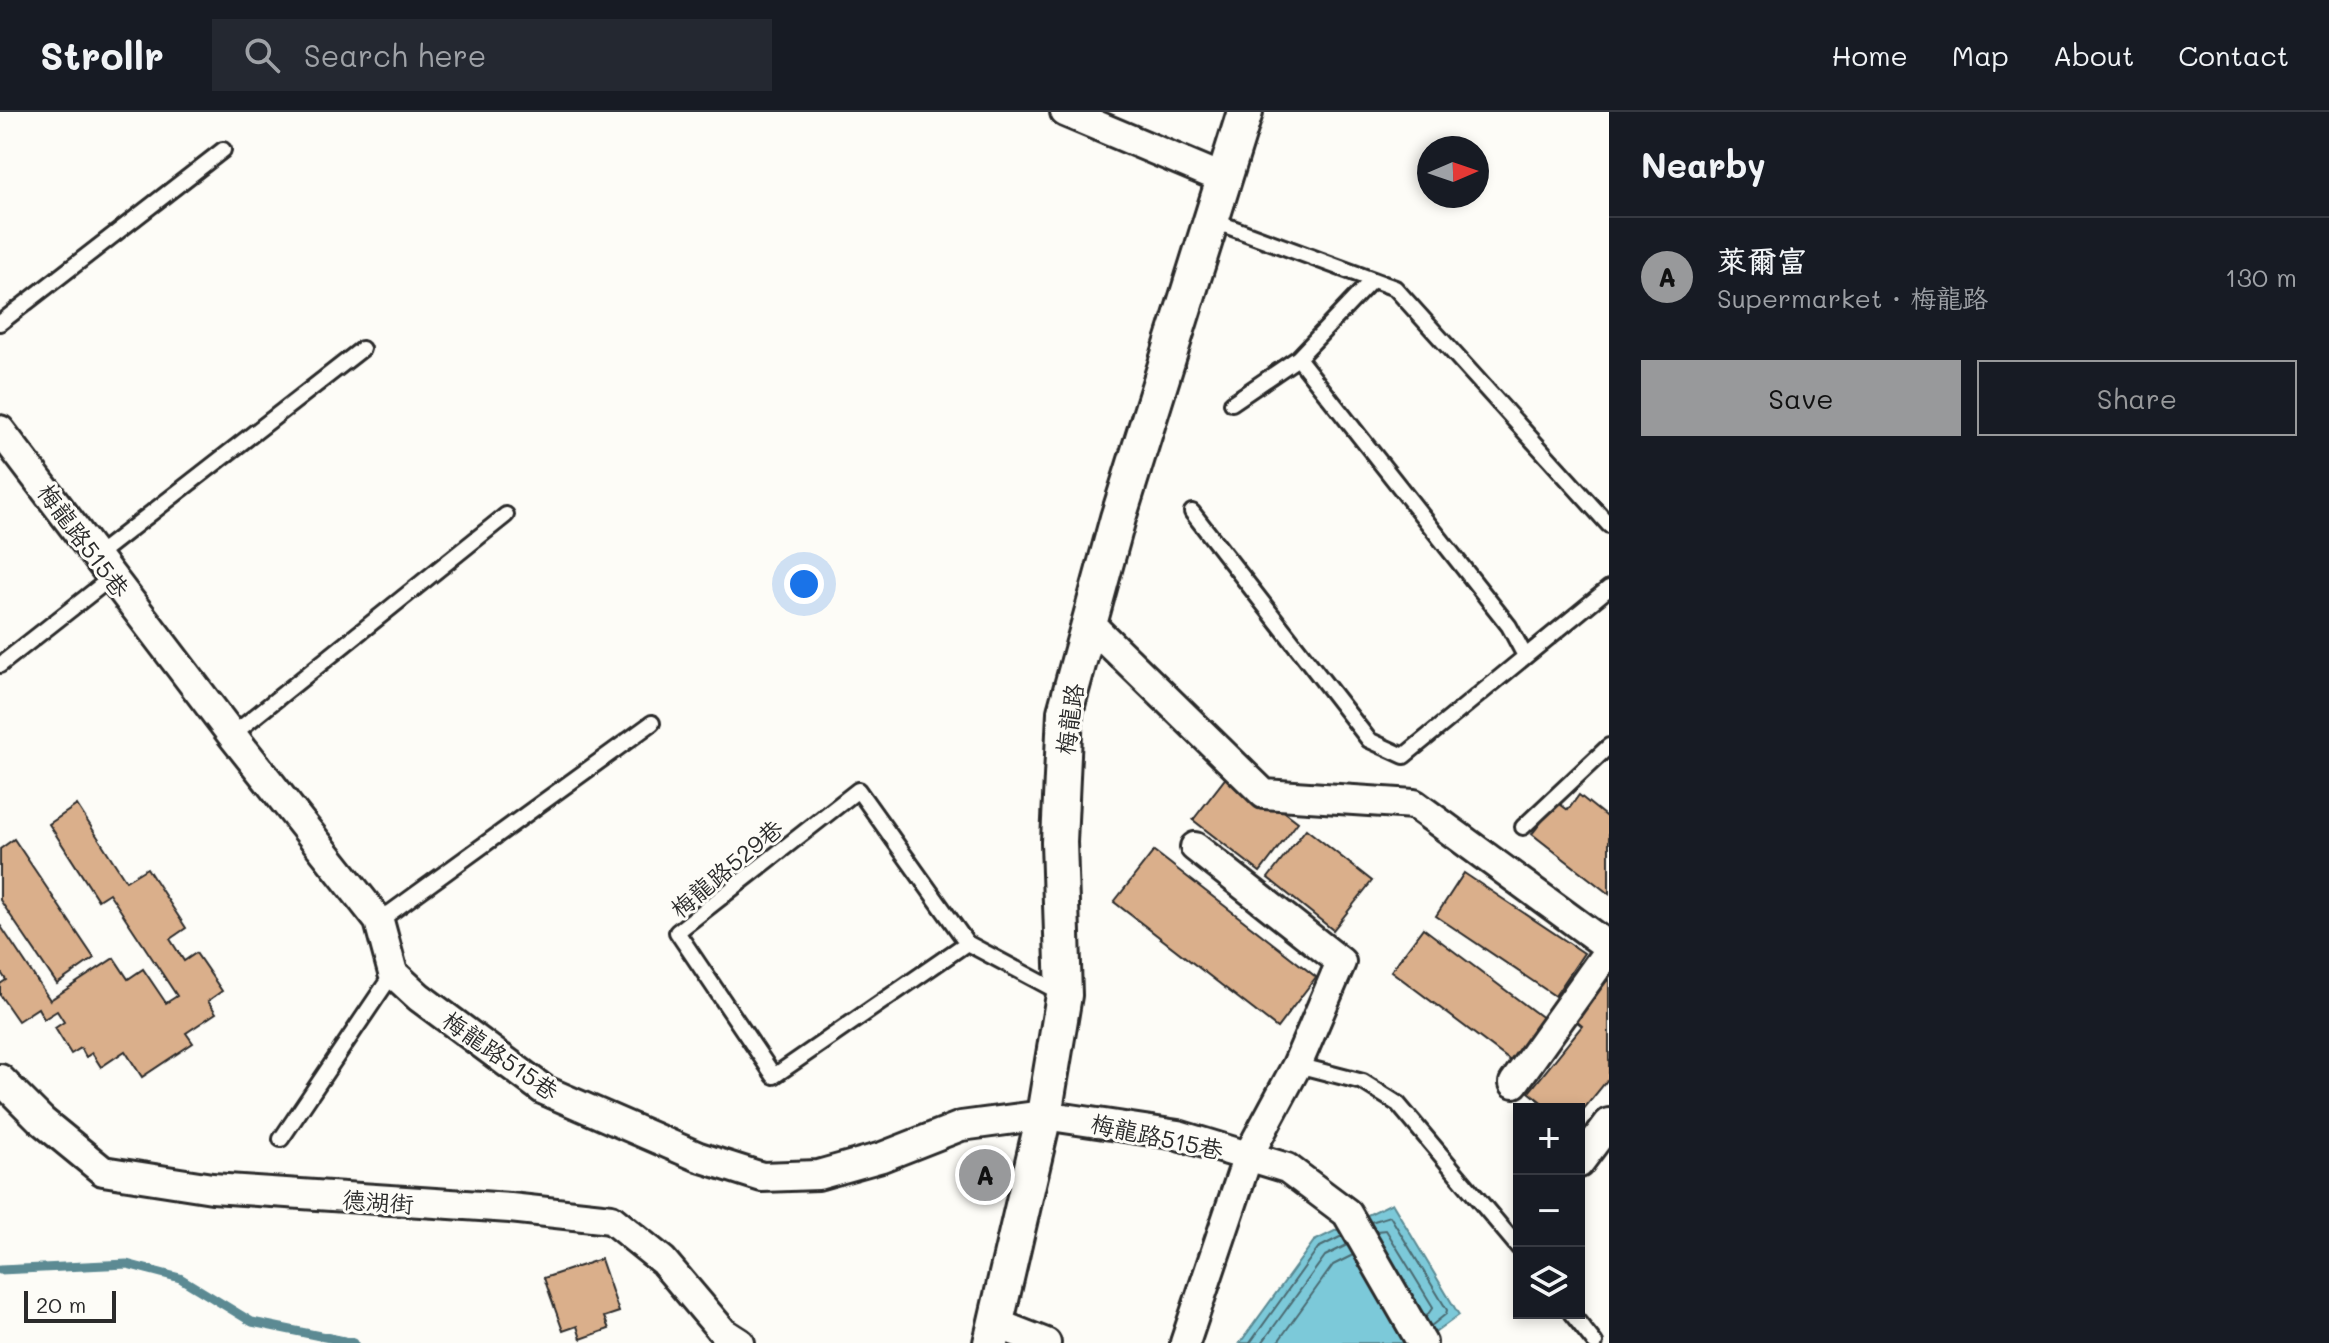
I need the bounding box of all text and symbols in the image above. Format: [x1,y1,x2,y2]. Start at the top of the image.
search box [212,19,772,91]
text: Strollr [40,30,164,80]
icon: search [240,33,284,77]
text: Search here [304,35,486,75]
text: Home [1832,37,1908,73]
text: Map [1952,37,2009,73]
text: About [2053,37,2134,73]
text: Contact [2178,37,2289,73]
north arrow [1417,136,1489,208]
text: Nearby [1641,142,1766,187]
text: 萊爾富 [1717,240,1807,280]
text: A [1658,260,1676,294]
text: 130 m [2225,260,2297,294]
text: Supermarket · 梅龍路 [1717,281,1988,315]
button: Save [1641,360,1961,436]
button: Share [1977,360,2297,436]
street label: 梅龍路515巷 [31,477,137,603]
your location [784,564,824,604]
street label: 梅龍路 [1049,681,1089,757]
street label: 梅龍路529巷 [663,812,789,924]
street label: 梅龍路515巷 [437,1004,565,1106]
map controls [1513,1103,1585,1319]
button: + [1513,1103,1585,1175]
street label: 梅龍路515巷 [1088,1107,1226,1165]
pin: A [959,1145,1011,1205]
button: − [1513,1175,1585,1247]
street label: 德湖街 [341,1183,415,1219]
button: layers [1513,1247,1585,1319]
scale bar [24,1287,116,1323]
text: 20 m [36,1290,86,1319]

